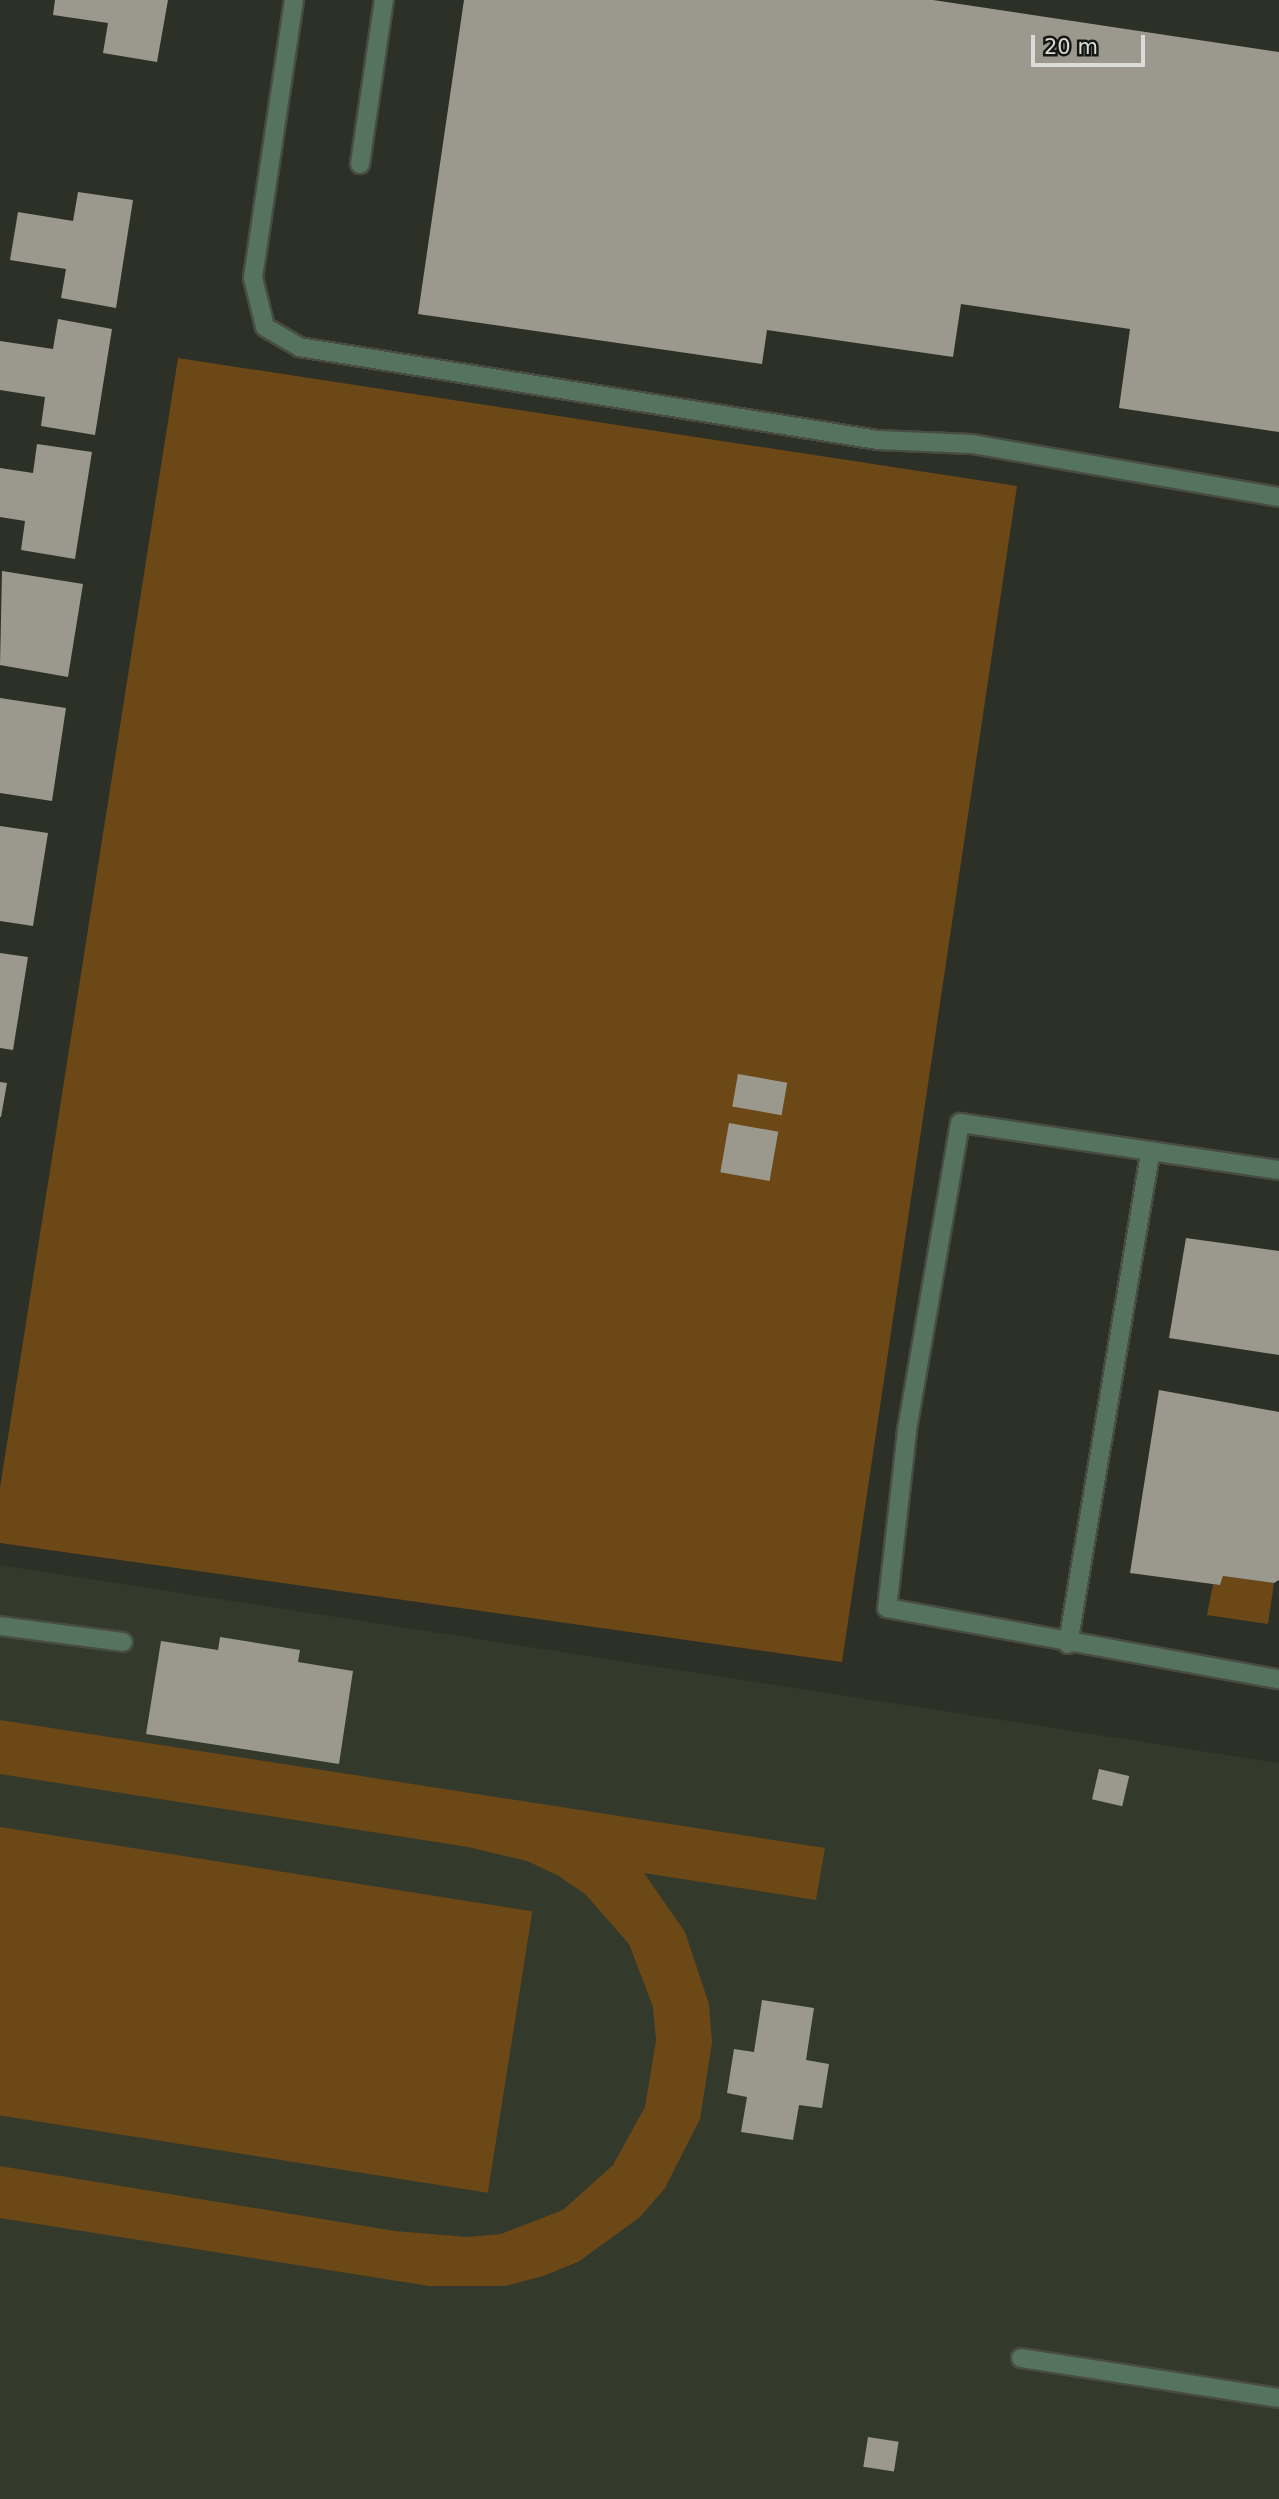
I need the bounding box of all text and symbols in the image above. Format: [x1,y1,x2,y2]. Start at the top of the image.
scale bar [1034,21,1148,65]
text: 20 m [1044,35,1098,59]

